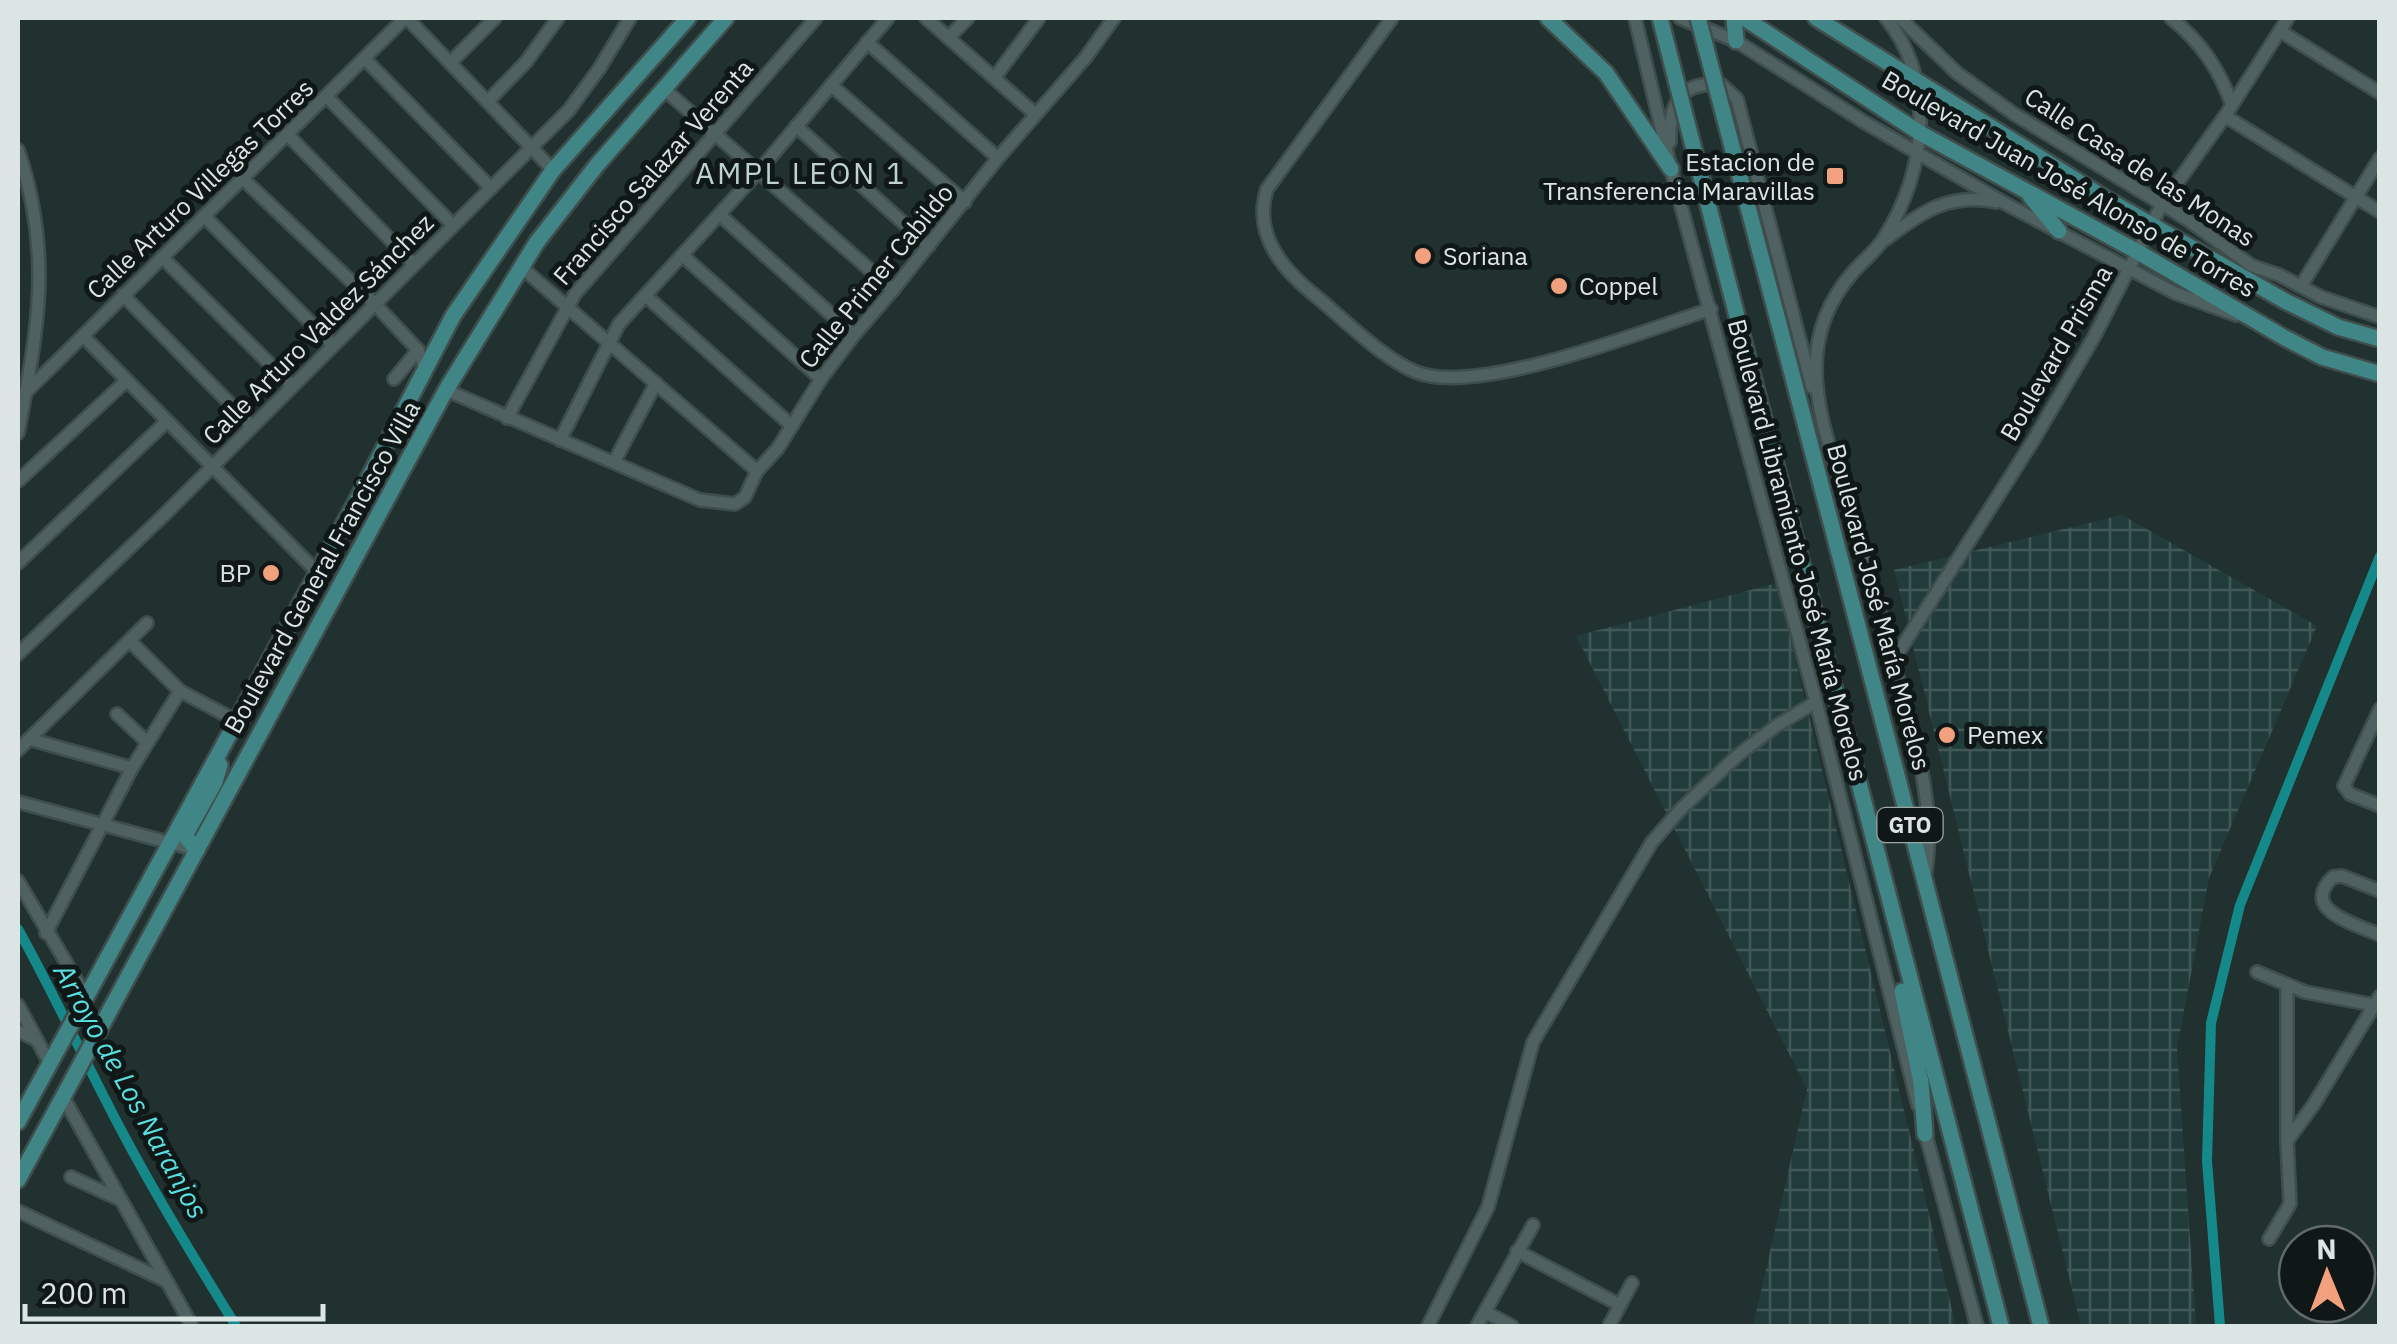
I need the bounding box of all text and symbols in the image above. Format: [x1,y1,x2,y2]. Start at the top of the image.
street label: Francisco Salazar Verenta [545,52,760,291]
street label: Boulevard Juan José Alonso de Torres [1876,63,2262,305]
street label: Calle Arturo Villegas Torres [79,71,320,306]
street label: Calle Casa de las Monas [2019,80,2262,254]
place label: Estacion de Transferencia Maravillas [1543,145,1815,207]
district label: AMPL LEON 1 [695,153,907,192]
marker: Estacion de Transferencia Maravillas [1824,165,1846,187]
street label: Calle Primer Cabildo [791,177,960,375]
street label: Calle Arturo Valdez Sánchez [195,206,440,451]
place label: Soriana [1443,239,1528,272]
marker: Soriana [1412,245,1434,267]
street label: Boulevard Prisma [1992,259,2119,446]
place label: Coppel [1579,269,1658,302]
marker: Coppel [1548,275,1570,297]
street label: Boulevard Libramiento José María Morelos [1721,315,1876,784]
street label: Boulevard General Francisco Villa [216,395,427,739]
street label: Boulevard José María Morelos [1820,440,1939,774]
place label: BP [220,556,251,589]
marker: BP [260,562,282,584]
place label: Pemex [1967,718,2044,751]
marker: Pemex [1936,724,1958,746]
road number: GTO [1878,808,1942,842]
water label: Arroyo de Los Naranjos [45,956,217,1225]
north arrow [2277,1224,2377,1324]
text: N [2316,1230,2337,1267]
scale bar [25,1259,322,1321]
text: 200 m [40,1273,127,1312]

